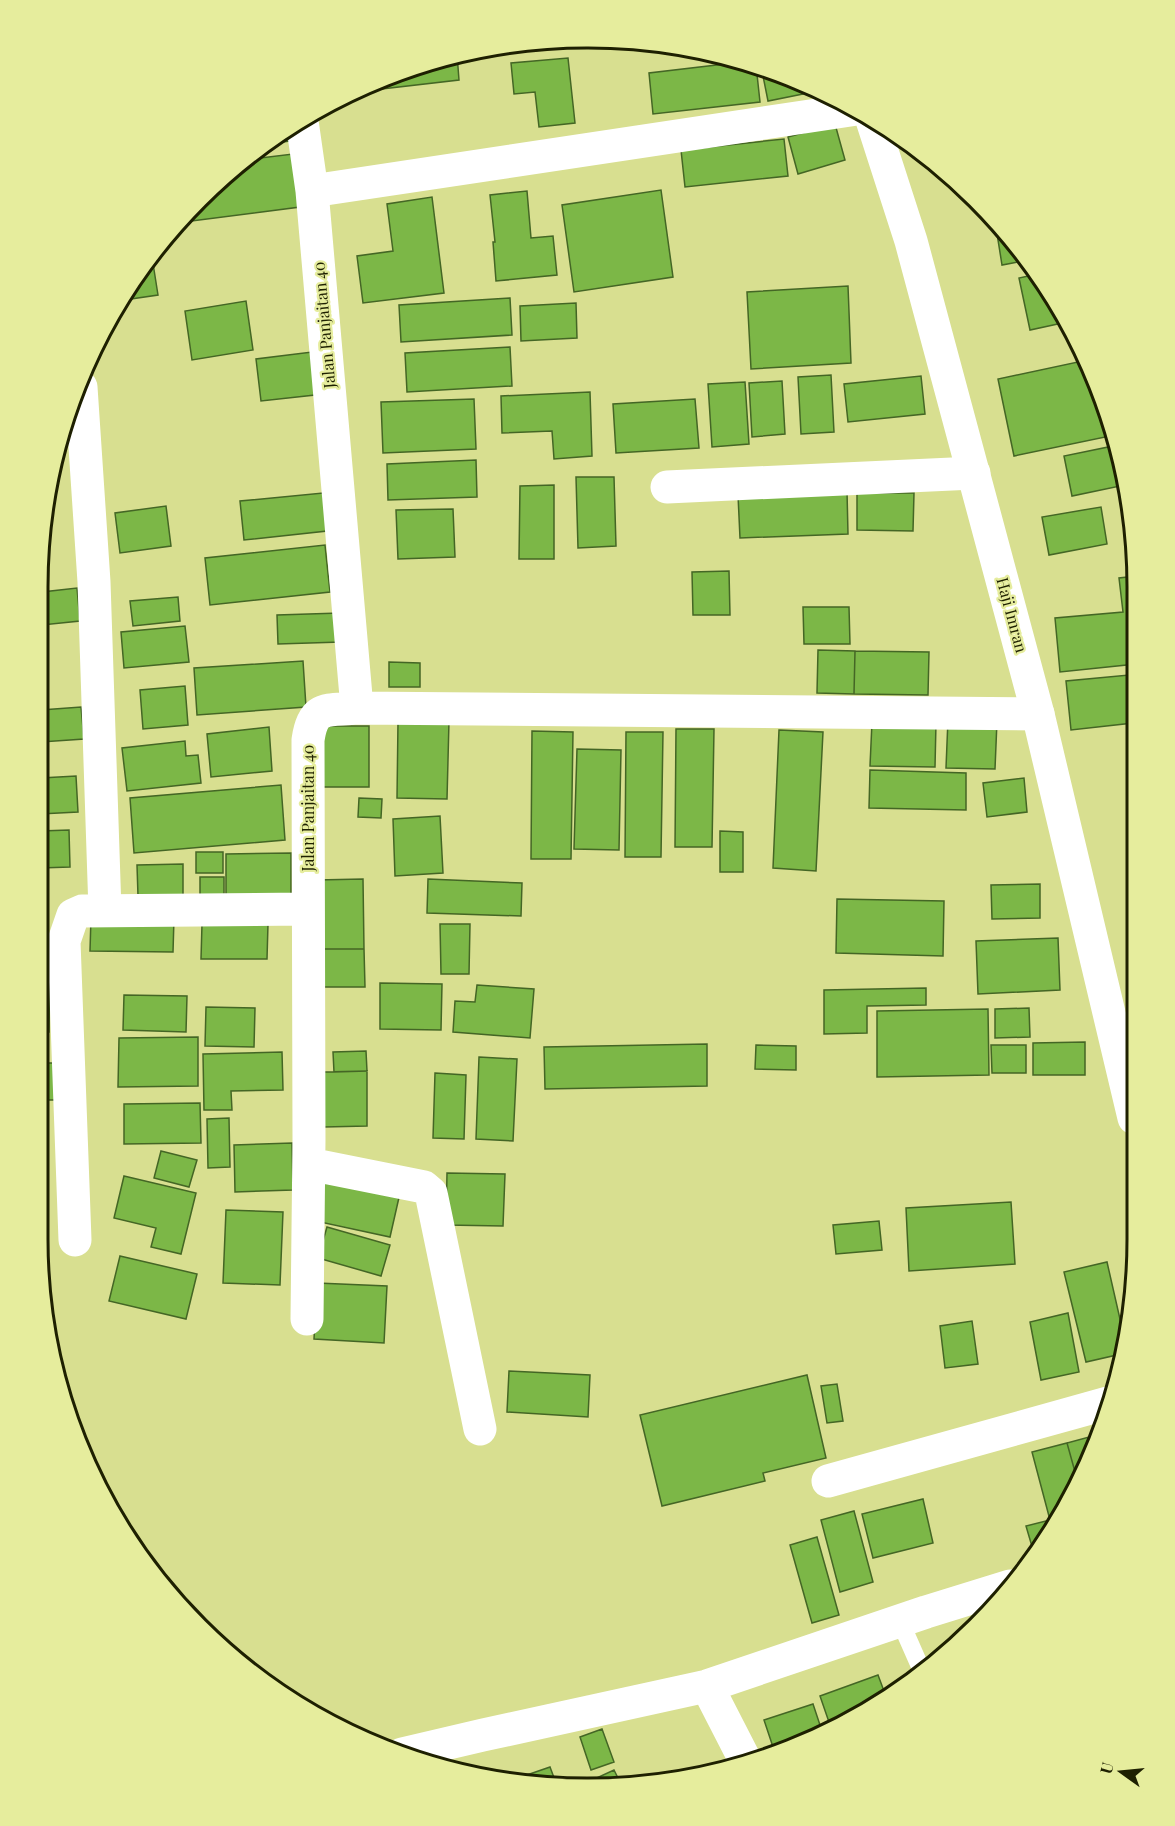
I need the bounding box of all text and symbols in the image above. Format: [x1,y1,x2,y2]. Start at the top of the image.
street label: Jalan Panjaitan 40 [308,261,340,390]
street label: Haji Imran [992,575,1033,655]
street label: Jalan Panjaitan 40 [297,745,318,872]
north arrow [1091,1742,1151,1802]
text: U [1094,1760,1118,1776]

